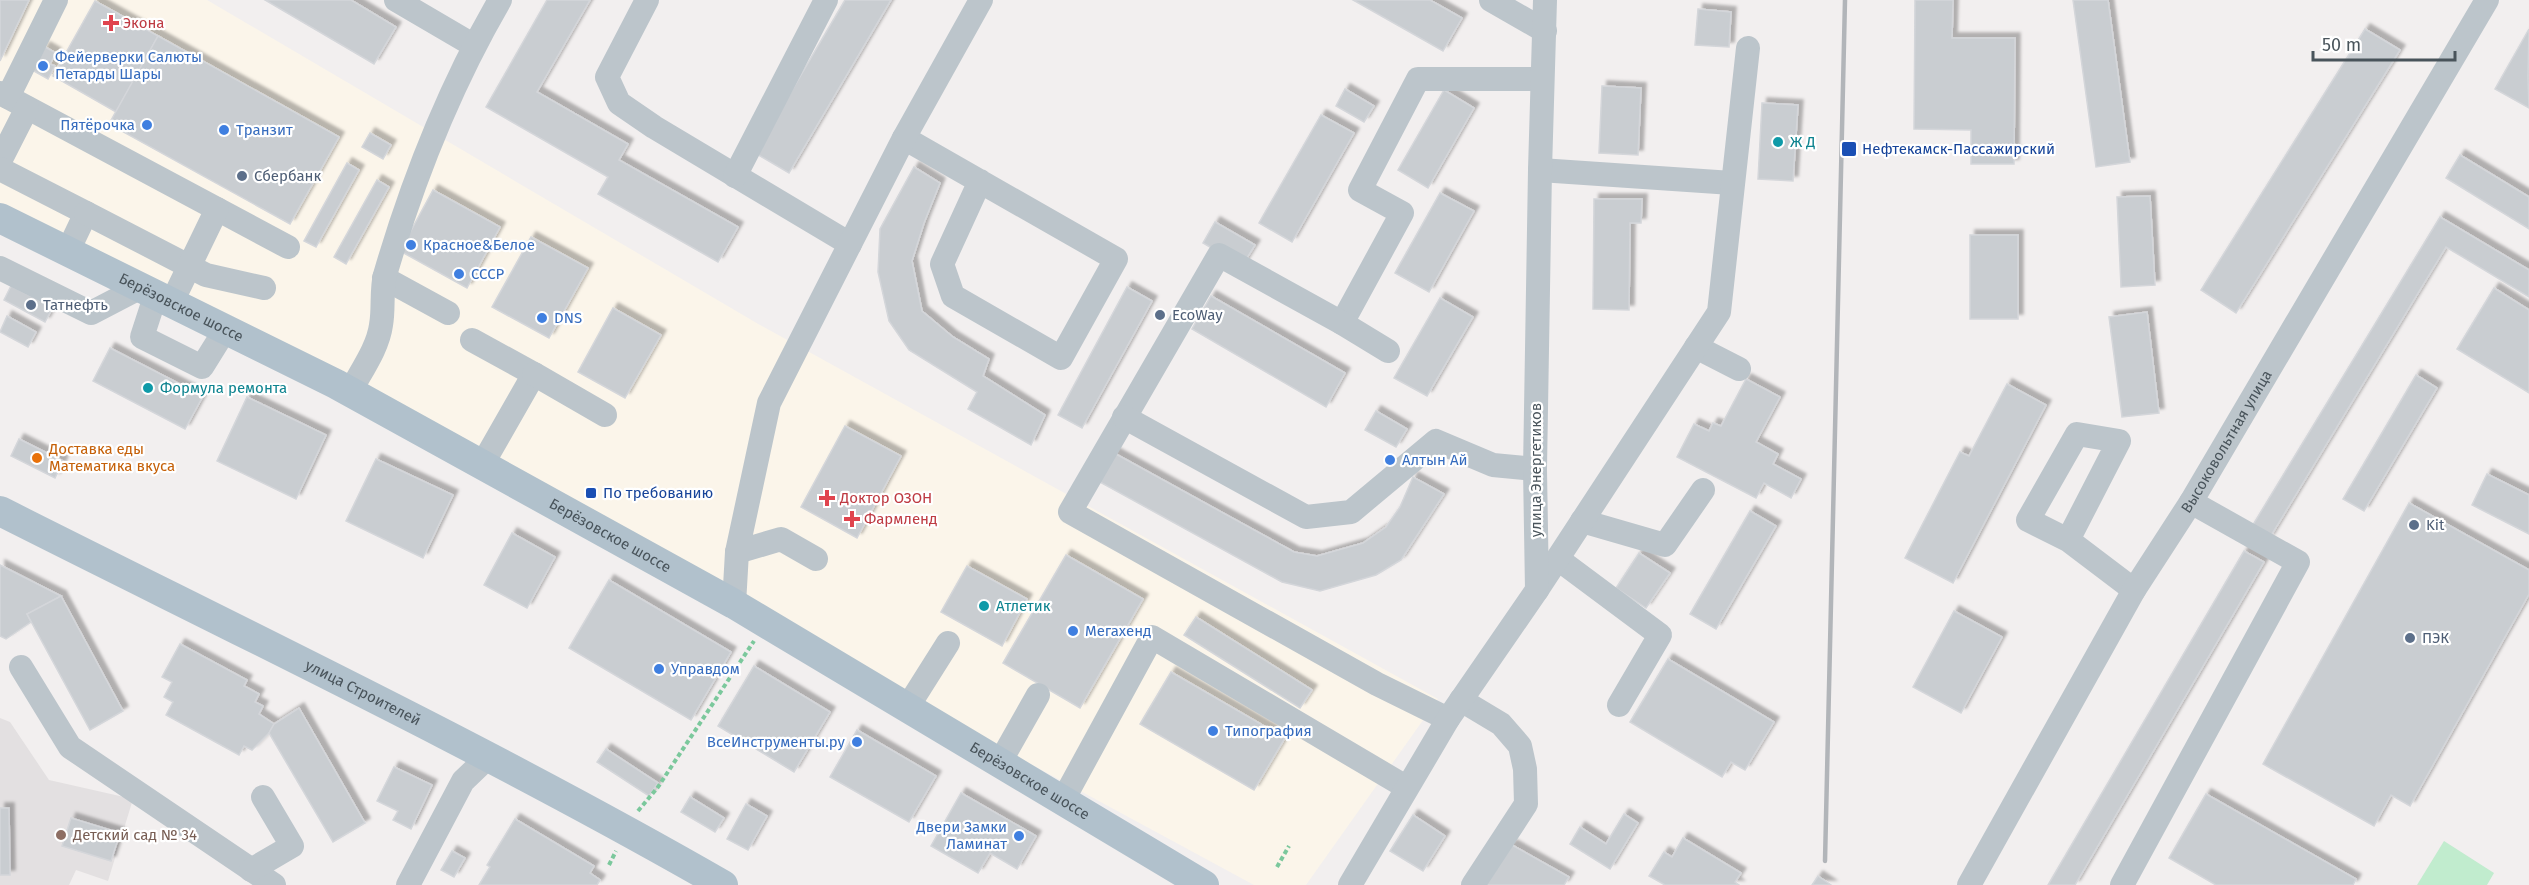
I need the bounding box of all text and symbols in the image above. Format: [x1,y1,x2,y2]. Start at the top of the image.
place label: Экона [123,14,165,32]
marker: Экона [104,16,118,30]
scale bar [2313,24,2456,62]
text: 50 m [2322,34,2361,56]
place label: Фейерверки Салюты Петарды Шары [55,48,202,83]
marker: Фейерверки Салюты Петарды Шары [36,59,50,73]
place label: Пятёрочка [60,116,135,134]
marker: Пятёрочка [140,118,154,132]
place label: Транзит [236,121,293,139]
marker: Транзит [217,123,231,137]
place label: Ж Д [1790,133,1815,151]
marker: Ж Д [1771,135,1785,149]
marker: Нефтекамск-Пассажирский [1840,140,1858,158]
place label: Нефтекамск-Пассажирский [1862,140,2055,158]
place label: Сбербанк [254,167,322,185]
marker: Сбербанк [235,169,249,183]
place label: Красное&Белое [423,236,535,254]
marker: Красное&Белое [404,238,418,252]
place label: СССР [471,265,505,283]
marker: СССР [452,267,466,281]
street label: Берёзовское шоссе [116,269,246,346]
place label: Татнефть [43,296,108,314]
marker: Татнефть [24,298,38,312]
place label: EcoWay [1172,306,1223,324]
marker: EcoWay [1153,308,1167,322]
place label: DNS [554,309,582,327]
marker: DNS [535,311,549,325]
street label: Высоковольтная улица [2177,367,2276,516]
place label: Формула ремонта [160,379,287,397]
marker: Формула ремонта [141,381,155,395]
street label: улица Энергетиков [1527,403,1545,537]
place label: Доставка еды Математика вкуса [48,440,175,475]
marker: Доставка еды Математика вкуса [30,451,44,465]
place label: Алтын Ай [1402,451,1467,469]
marker: Алтын Ай [1383,453,1397,467]
place label: По требованию [603,484,713,502]
marker: По требованию [584,486,598,500]
marker: Доктор ОЗОН [818,489,836,507]
place label: Доктор ОЗОН [839,489,932,507]
street label: Берёзовское шоссе [546,495,674,576]
place label: Фармленд [864,510,937,528]
marker: Фармленд [845,512,859,526]
place label: Kit [2426,516,2445,534]
marker: Kit [2407,518,2421,532]
place label: Атлетик [996,597,1051,615]
marker: Атлетик [977,599,991,613]
place label: Мегахенд [1085,622,1151,640]
marker: Мегахенд [1066,624,1080,638]
place label: ПЭК [2422,629,2449,647]
marker: ПЭК [2403,631,2417,645]
street label: улица Строителей [302,656,424,729]
place label: Управдом [671,660,740,678]
marker: Управдом [652,662,666,676]
place label: Типография [1225,722,1312,740]
marker: Типография [1206,724,1220,738]
place label: ВсеИнструменты.ру [707,733,846,751]
marker: ВсеИнструменты.ру [850,735,864,749]
street label: Берёзовское шоссе [966,738,1093,824]
place label: Двери Замки Ламинат [916,818,1007,853]
place label: Детский сад № 34 [72,826,197,844]
marker: Детский сад № 34 [54,828,68,842]
marker: Двери Замки Ламинат [1012,829,1026,843]

